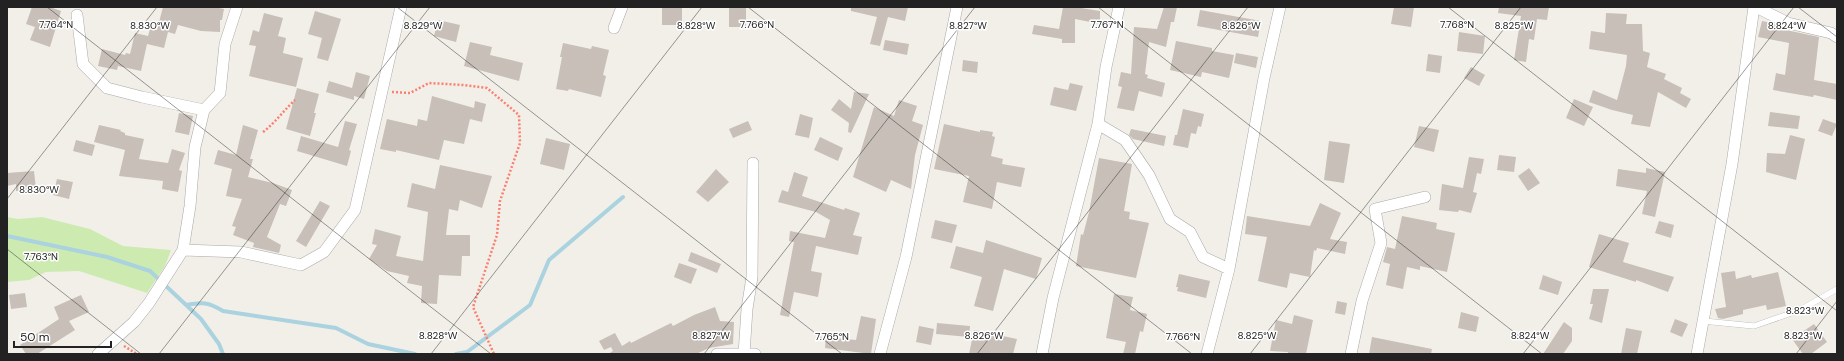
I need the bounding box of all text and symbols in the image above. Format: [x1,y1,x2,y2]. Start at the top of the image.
text: 7.764°N [39,18,73,31]
text: 7.766°N [740,18,774,31]
text: 7.767°N [1090,18,1124,31]
text: 7.768°N [1440,18,1474,31]
text: 8.830°W [130,19,170,32]
text: 8.829°W [403,19,443,32]
text: 8.828°W [677,19,716,32]
text: 8.827°W [949,19,987,32]
text: 8.826°W [1221,19,1261,32]
text: 8.825°W [1495,19,1534,32]
text: 8.824°W [1768,19,1807,32]
text: 8.830°W [19,183,59,196]
text: 7.763°N [24,250,58,263]
text: 8.823°W [1786,304,1825,317]
scale bar [14,323,111,349]
text: 50 m [20,329,49,345]
text: 8.828°W [419,329,458,342]
text: 8.827°W [692,329,730,342]
text: 8.826°W [964,329,1004,342]
text: 8.825°W [1238,329,1277,342]
text: 8.824°W [1511,329,1550,342]
text: 8.823°W [1784,329,1823,342]
text: 7.765°N [815,330,849,343]
text: 7.766°N [1166,330,1200,343]

